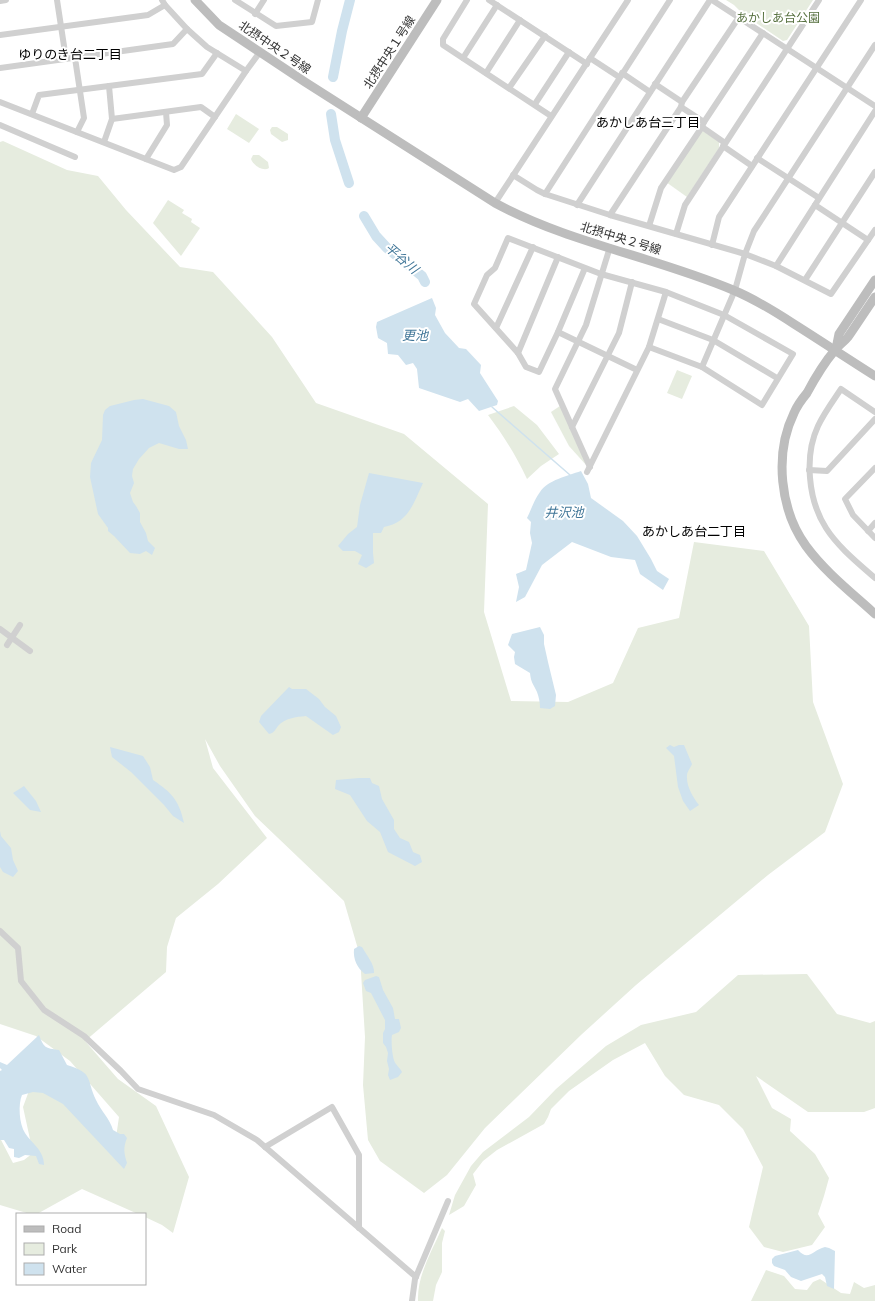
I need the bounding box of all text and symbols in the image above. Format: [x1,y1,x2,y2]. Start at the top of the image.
park label: あかしあ台公園 [736,10,820,25]
street label: 北摂中央１号線 [360,13,418,91]
street label: 北摂中央２号線 [236,17,314,77]
district label: ゆりのき台二丁目 [18,46,122,62]
district label: あかしあ台三丁目 [596,114,700,130]
street label: 北摂中央２号線 [579,219,663,257]
water label: 平谷川 [382,239,423,278]
water label: 更池 [402,327,430,343]
water label: 井沢池 [544,504,585,520]
district label: あかしあ台二丁目 [642,523,746,539]
legend [16,1213,146,1285]
text: Road [52,1221,81,1236]
text: Park [52,1241,78,1256]
text: Water [52,1261,88,1276]

